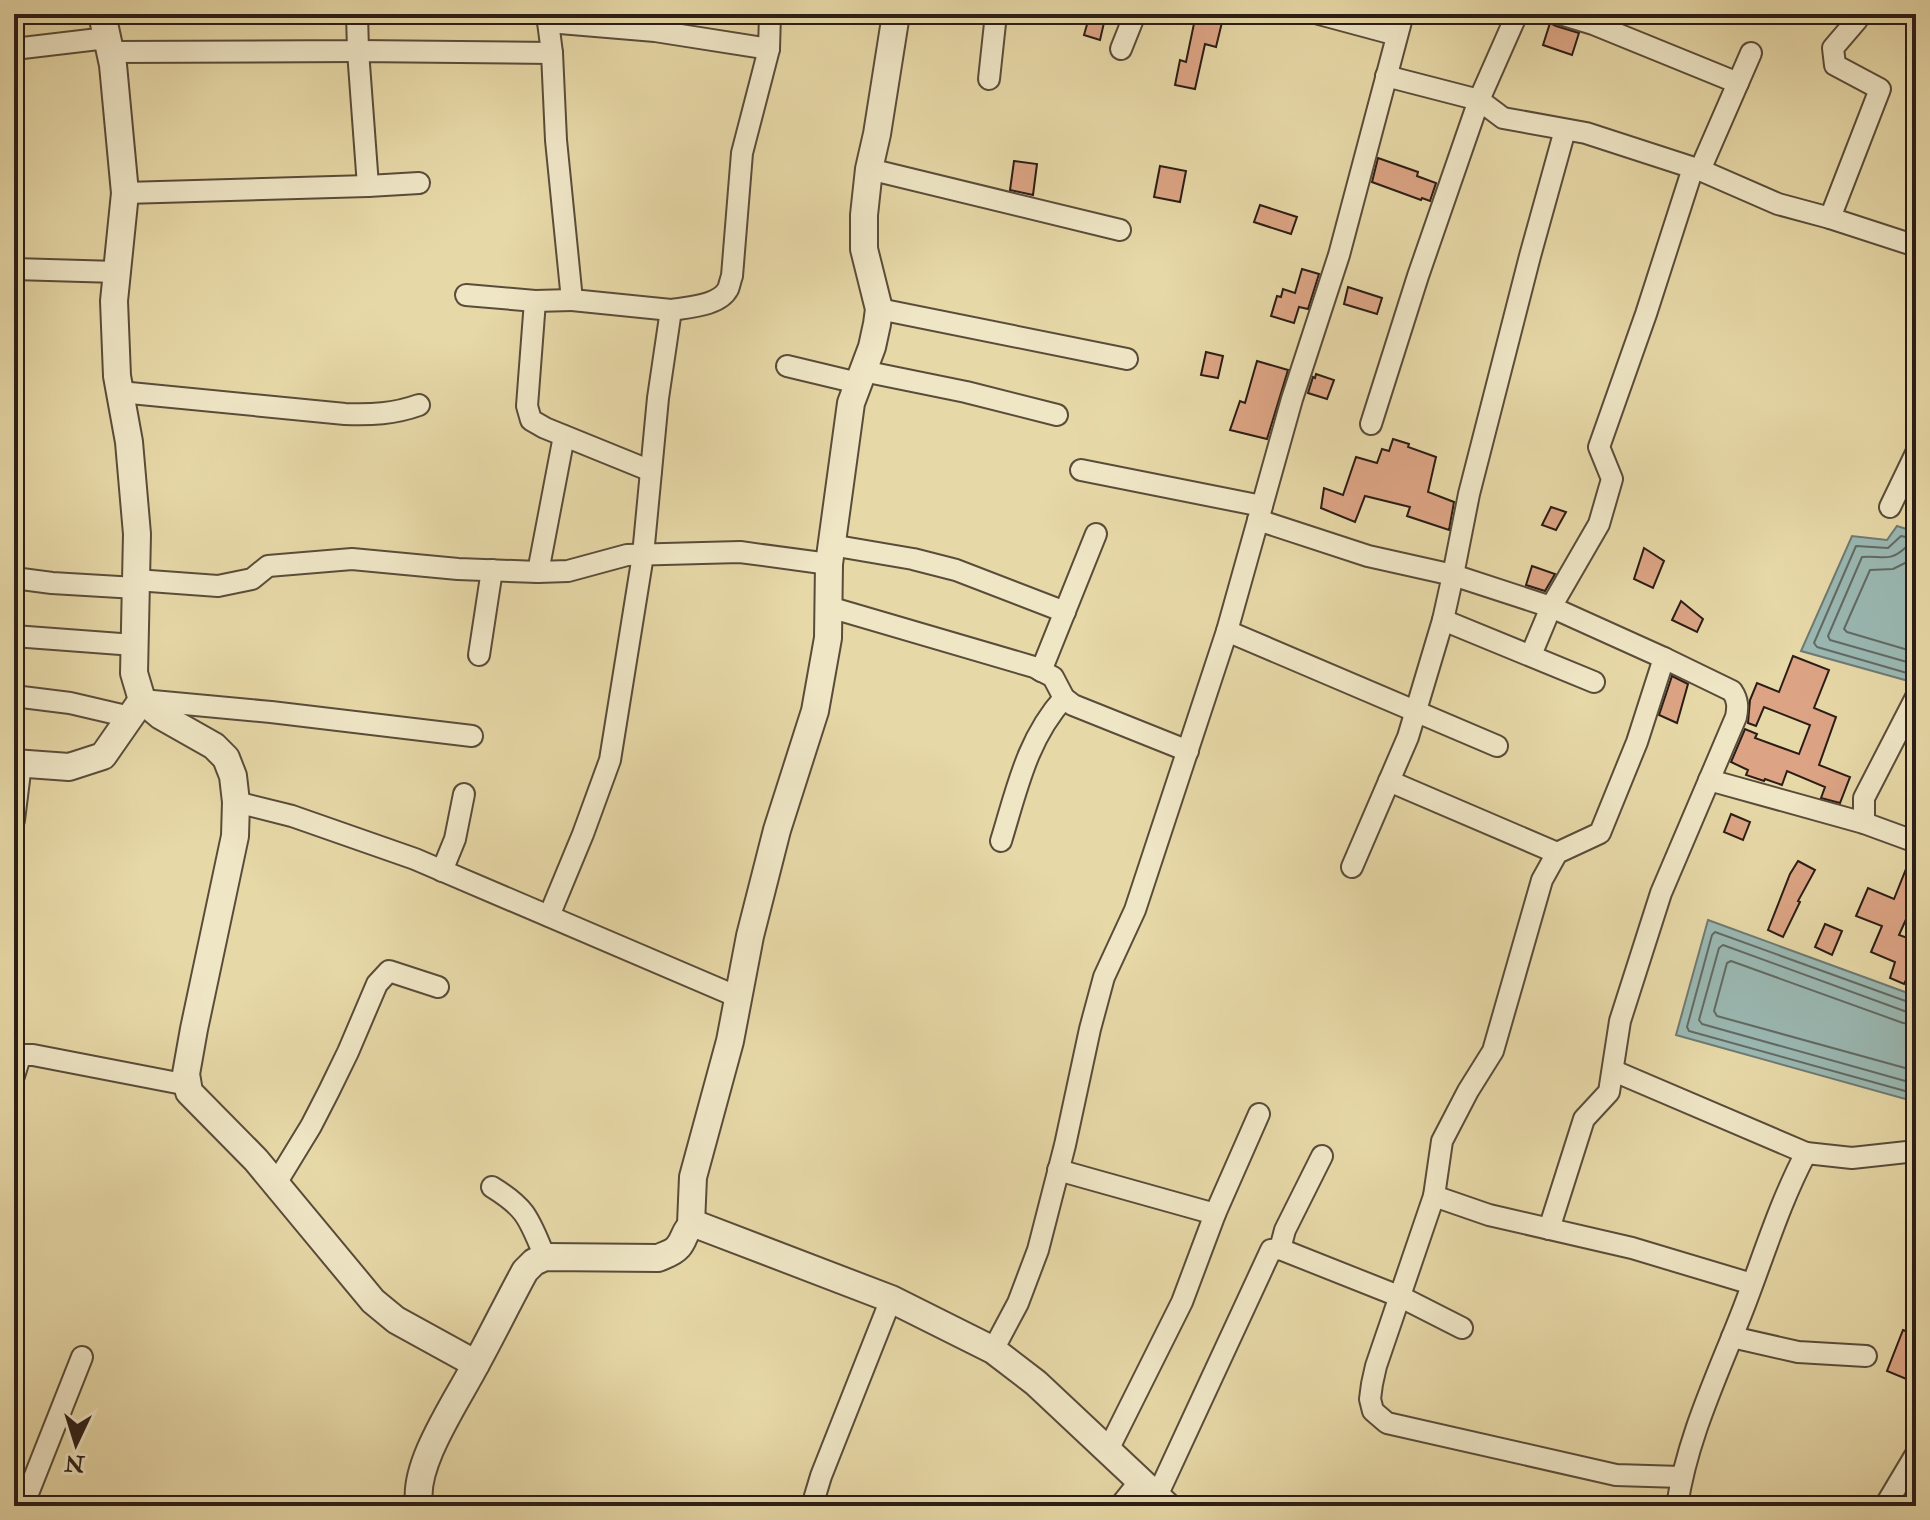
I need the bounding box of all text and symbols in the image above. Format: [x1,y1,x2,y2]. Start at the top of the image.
north arrow [36,1404,116,1484]
text: N [64,1448,86,1478]

